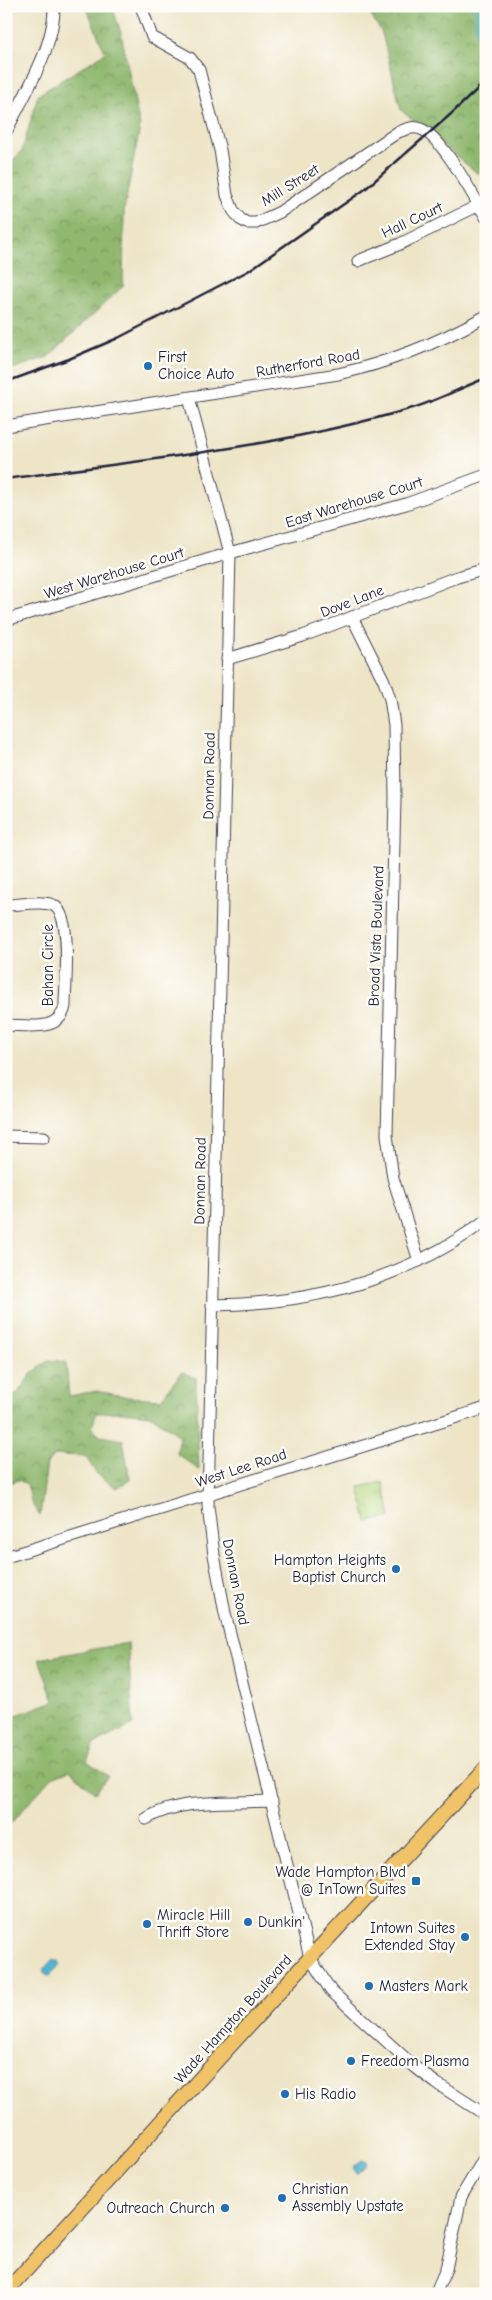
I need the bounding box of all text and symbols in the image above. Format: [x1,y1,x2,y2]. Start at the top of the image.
street label: Mill Street [258,160,323,210]
street label: Hall Court [379,198,446,242]
street label: Rutherford Road [255,345,361,381]
place label: First Choice Auto [158,348,235,383]
marker: First Choice Auto [142,360,154,372]
street label: East Warehouse Court [283,472,426,531]
street label: West Warehouse Court [42,543,187,603]
street label: Dove Lane [318,581,387,621]
street label: Donnan Road [199,732,219,820]
street label: Broad Vista Boulevard [365,865,387,1007]
street label: Bahan Circle [39,923,57,1006]
street label: Donnan Road [190,1137,210,1225]
street label: West Lee Road [193,1445,289,1491]
street label: Donnan Road [219,1537,253,1627]
place label: Hampton Heights Baptist Church [274,1551,386,1586]
marker: Hampton Heights Baptist Church [390,1563,402,1575]
place label: Wade Hampton Blvd @ InTown Suites [275,1863,406,1898]
marker: Wade Hampton Blvd @ InTown Suites [410,1875,422,1887]
place label: Miracle Hill Thrift Store [157,1906,230,1941]
place label: Dunkin' [258,1913,305,1931]
marker: Dunkin' [242,1916,254,1928]
marker: Miracle Hill Thrift Store [141,1918,153,1930]
place label: Intown Suites Extended Stay [364,1919,455,1954]
marker: Intown Suites Extended Stay [459,1931,471,1943]
street label: Wade Hampton Boulevard [170,1951,296,2087]
place label: Masters Mark [379,1977,468,1995]
marker: Masters Mark [363,1980,375,1992]
place label: Freedom Plasma [361,2052,469,2070]
marker: Freedom Plasma [345,2055,357,2067]
place label: His Radio [295,2085,356,2103]
marker: His Radio [279,2088,291,2100]
place label: Christian Assembly Upstate [292,2180,404,2215]
marker: Christian Assembly Upstate [276,2192,288,2204]
place label: Outreach Church [107,2199,215,2217]
marker: Outreach Church [219,2202,231,2214]

